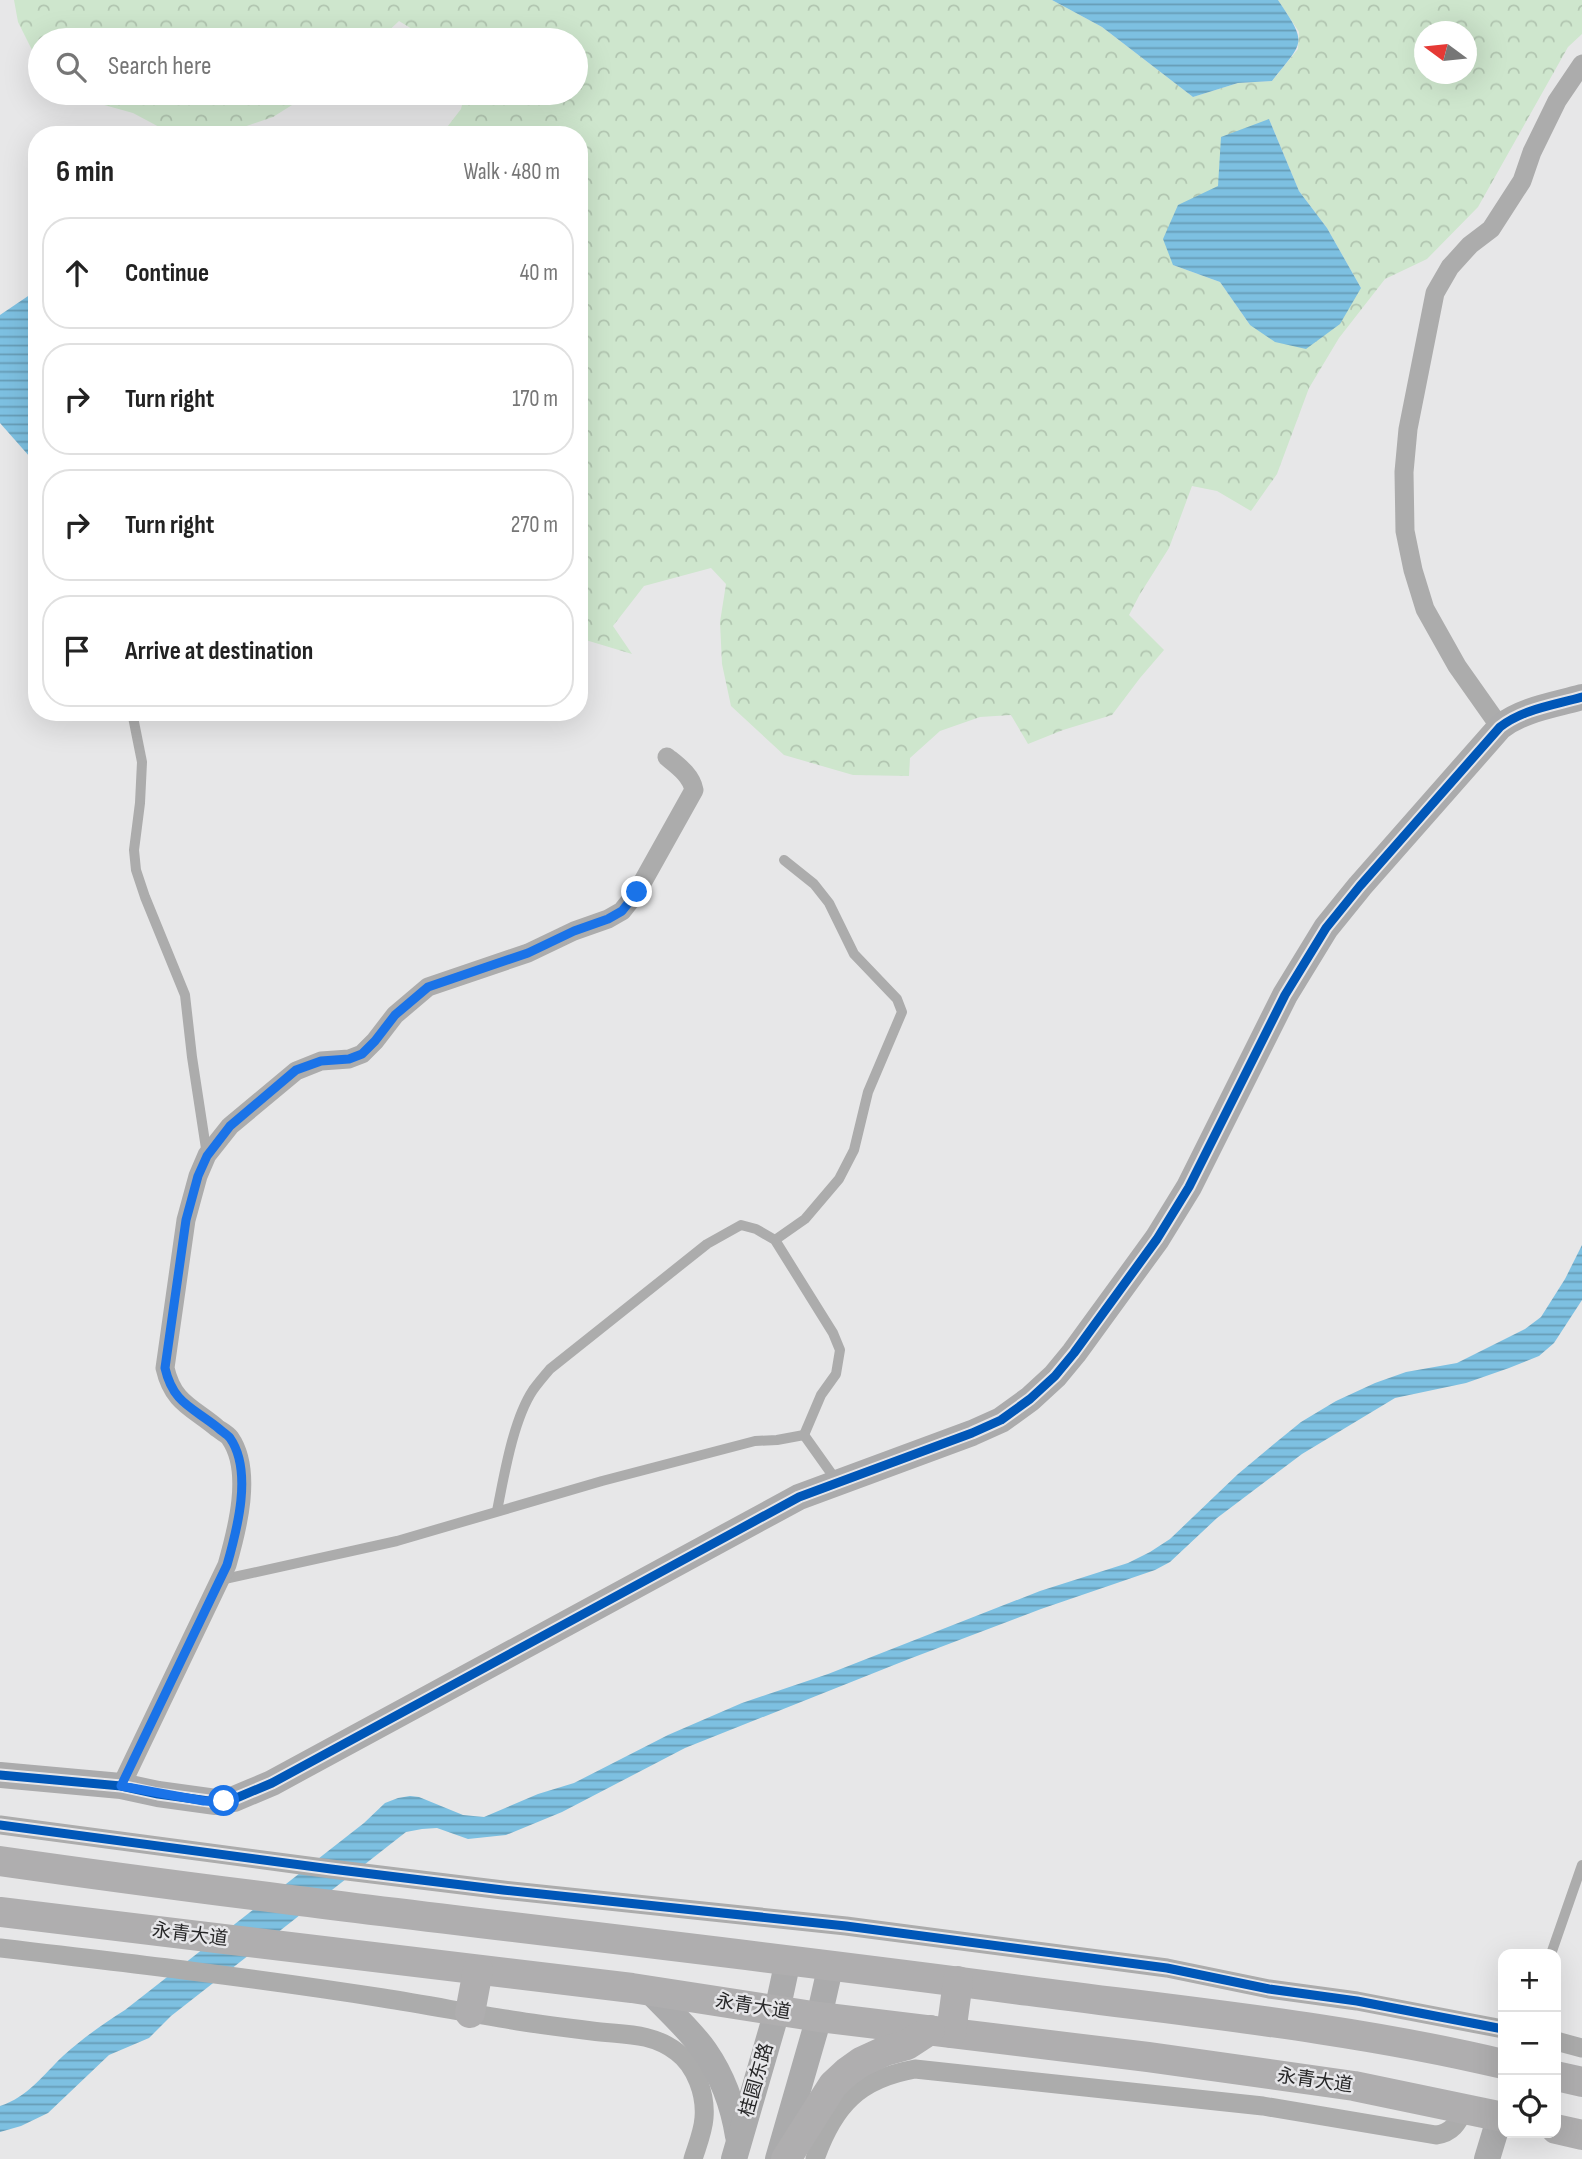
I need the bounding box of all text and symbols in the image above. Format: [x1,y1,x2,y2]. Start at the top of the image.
north arrow [1414,21,1477,84]
search box [28,28,588,105]
icon: search [52,48,90,86]
text: Search here [108,51,211,82]
text: 6 min [56,154,114,190]
text: Walk · 480 m [463,158,560,186]
icon: ahead [58,254,96,292]
text: Continue [125,258,209,289]
text: 40 m [520,259,558,287]
icon: right [58,380,96,418]
text: Turn right [125,384,214,415]
text: 170 m [512,385,558,413]
icon: right [58,506,96,544]
text: Turn right [125,510,214,541]
text: 270 m [511,511,558,539]
icon: arrive [58,632,96,670]
text: Arrive at destination [125,636,313,667]
route end [621,876,652,907]
route start [208,1785,239,1816]
street label: 永青大道 [151,1919,229,1951]
map controls [1498,1949,1561,2138]
button: + [1498,1949,1561,2012]
street label: 永青大道 [714,1990,792,2024]
button: − [1498,2012,1561,2075]
street label: 桂圆东路 [735,2040,779,2120]
street label: 永青大道 [1276,2064,1354,2098]
button: locate [1498,2075,1561,2138]

